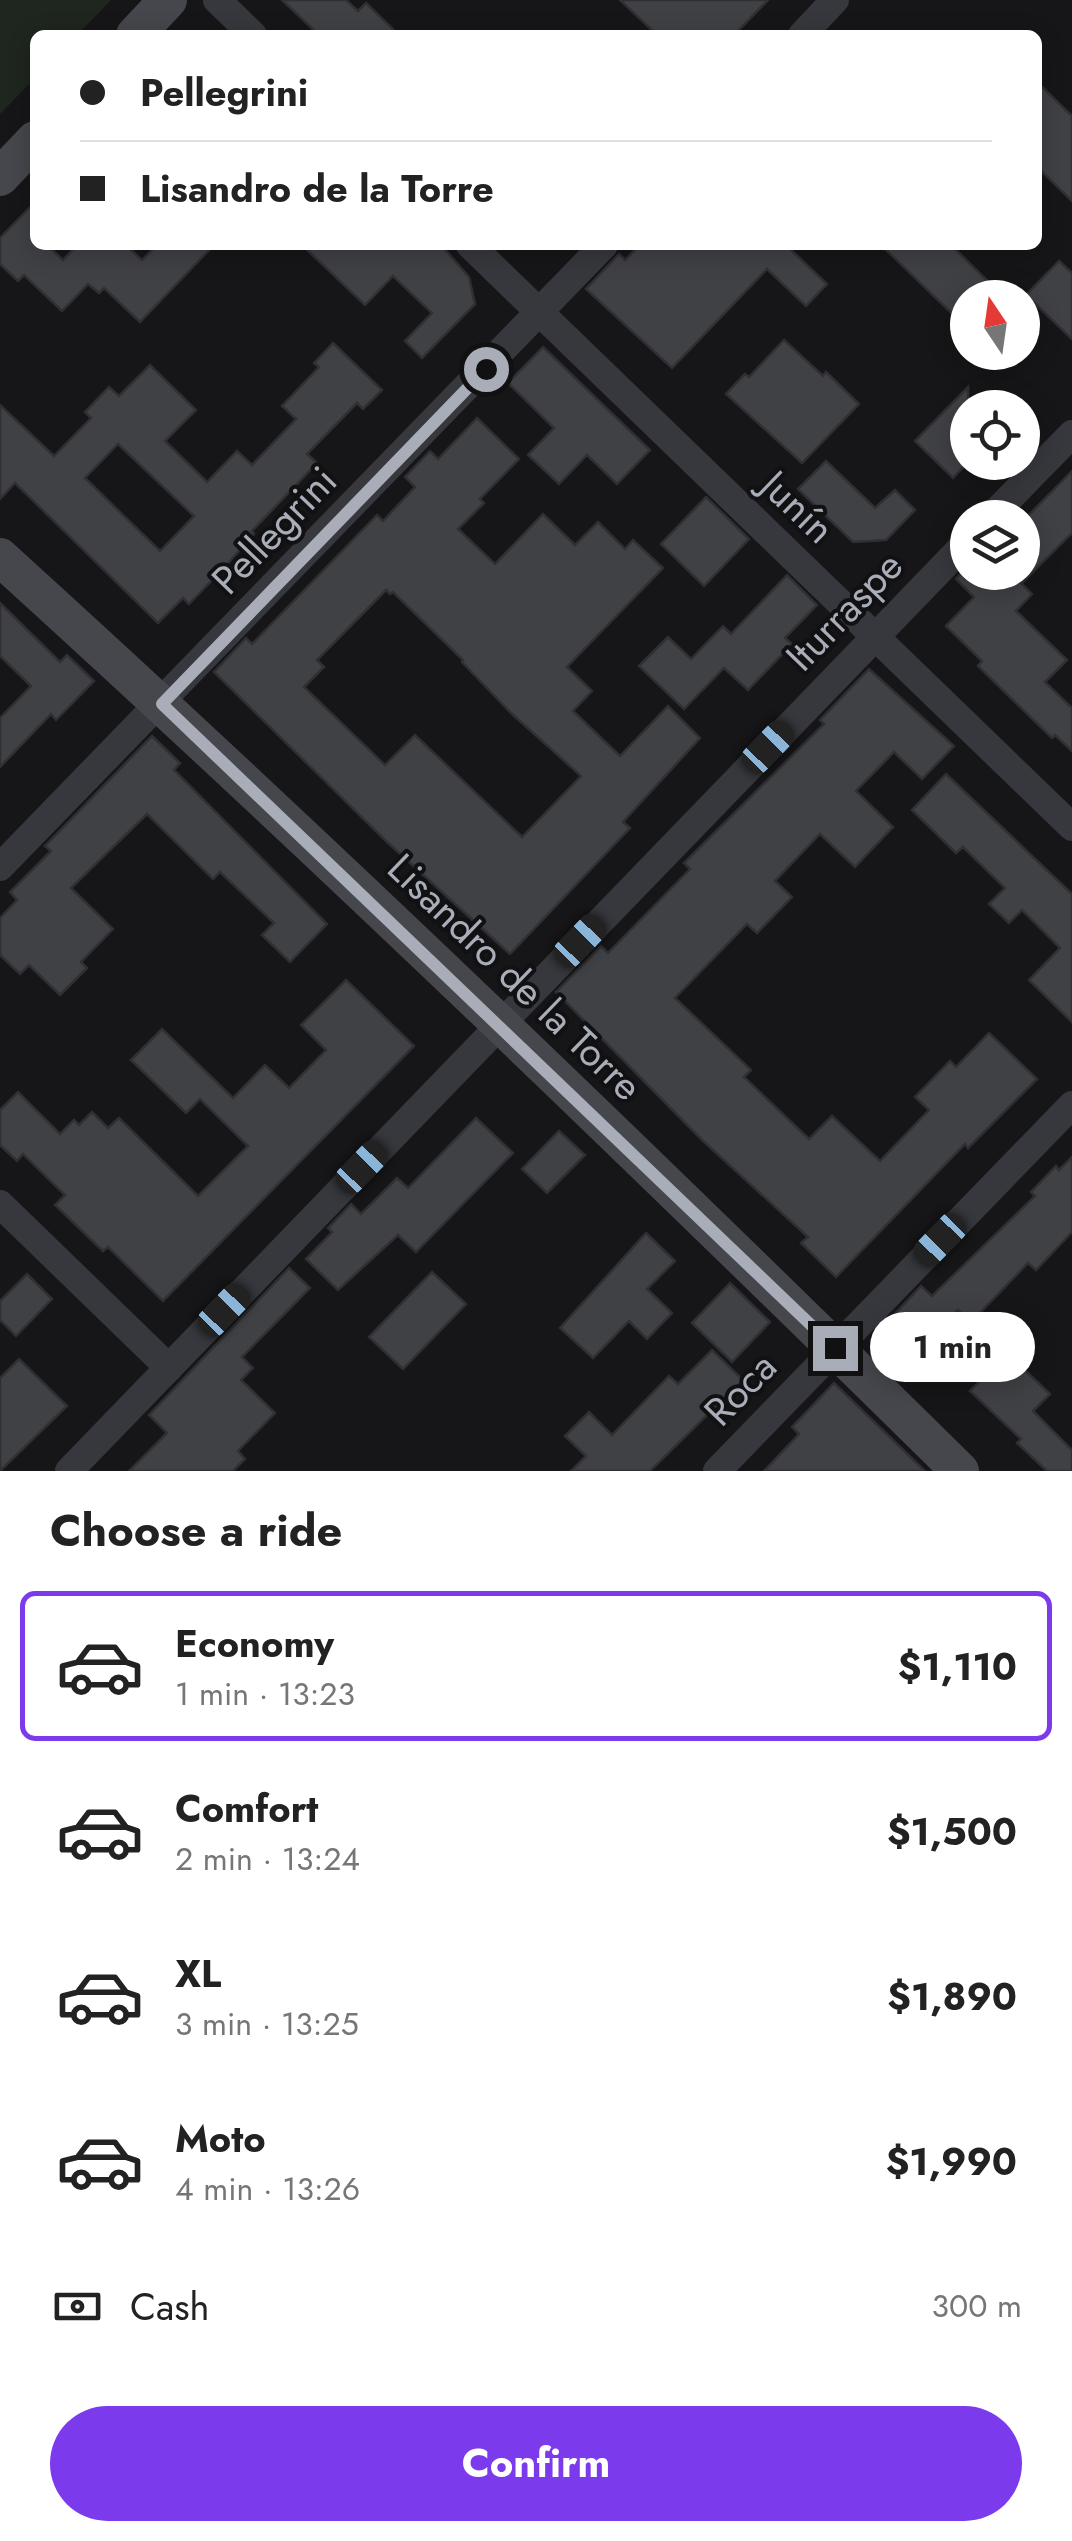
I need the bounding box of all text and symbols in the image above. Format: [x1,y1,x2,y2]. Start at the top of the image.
text: Pellegrini [140,65,308,120]
text: Lisandro de la Torre [140,161,494,216]
north arrow [950,280,1040,370]
map controls [950,280,1040,590]
route start [464,347,509,392]
button: locate [950,390,1040,480]
street label: Pellegrini [198,453,350,607]
street label: Junín [744,454,848,557]
button: layers [950,500,1040,590]
street label: Iturraspe [772,538,916,684]
car [736,715,800,779]
street label: Lisandro de la Torre [375,840,655,1114]
car [548,909,612,973]
car [330,1135,394,1199]
car [908,1208,972,1272]
car [192,1278,256,1342]
callout: 1 min [870,1313,1035,1383]
text: 1 min [913,1324,992,1370]
route end [813,1326,858,1371]
street label: Roca [690,1339,790,1439]
text: Choose a ride [50,1498,342,1563]
text: Economy [175,1616,334,1671]
icon: car [55,1621,145,1711]
text: $1,110 [898,1639,1017,1694]
text: 1 min · 13:23 [175,1671,355,1717]
text: Comfort [175,1781,318,1836]
icon: car [55,1786,145,1876]
text: $1,500 [887,1804,1017,1859]
text: 2 min · 13:24 [175,1836,360,1882]
text: XL [175,1946,221,2001]
icon: car [55,1951,145,2041]
text: $1,890 [887,1969,1017,2024]
text: 3 min · 13:25 [175,2001,359,2047]
text: Moto [175,2111,266,2166]
icon: car [55,2116,145,2206]
text: $1,990 [886,2134,1017,2189]
text: 4 min · 13:26 [175,2166,360,2212]
icon: cash [50,2279,105,2334]
text: Cash [130,2279,210,2334]
text: 300 m [932,2283,1022,2329]
button: Confirm [50,2406,1022,2521]

